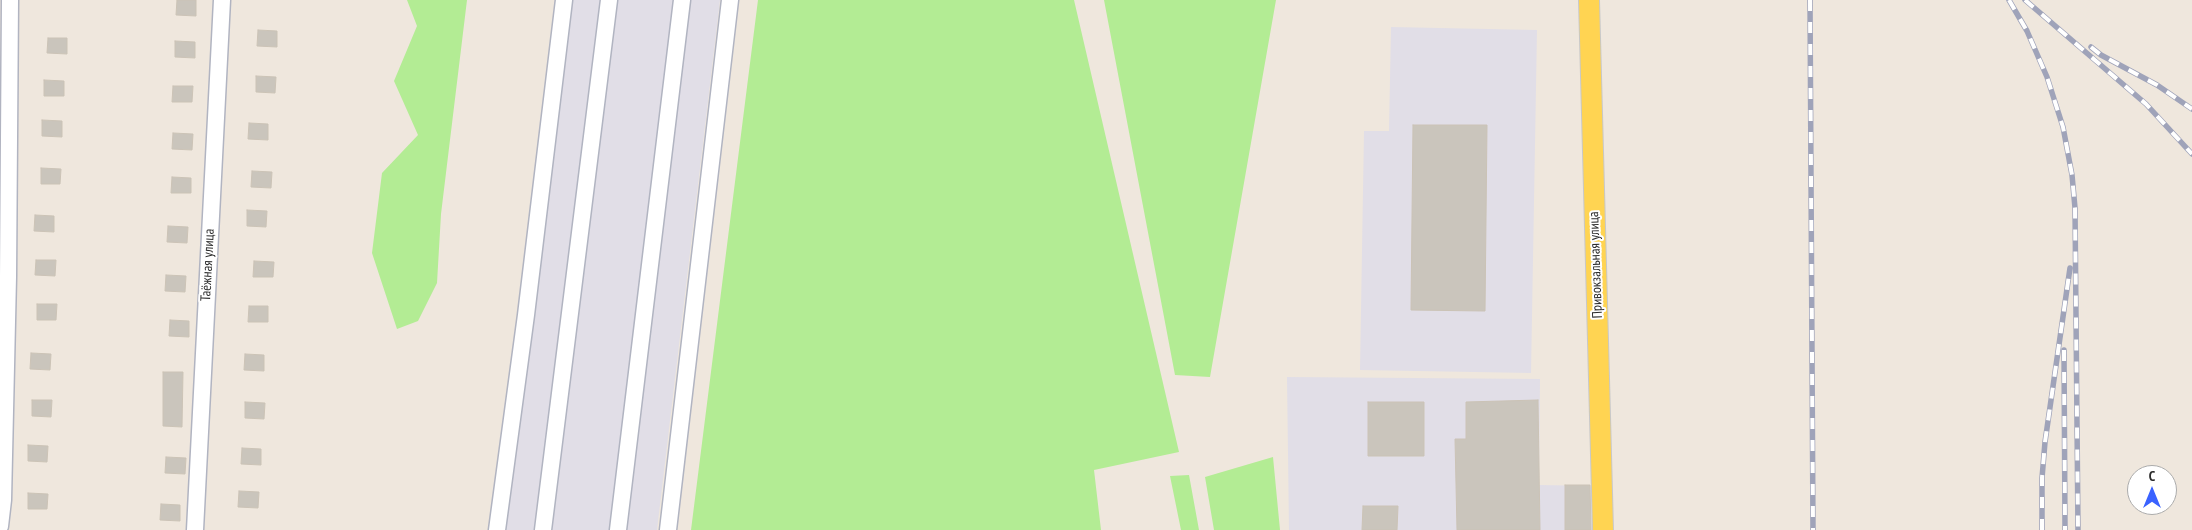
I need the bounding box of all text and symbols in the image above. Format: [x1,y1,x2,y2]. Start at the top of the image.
street label: Привокзальная улица [1586,211,1606,319]
street label: Таёжная улица [198,228,218,302]
north arrow [2127,465,2177,515]
text: С [2149,467,2155,485]

